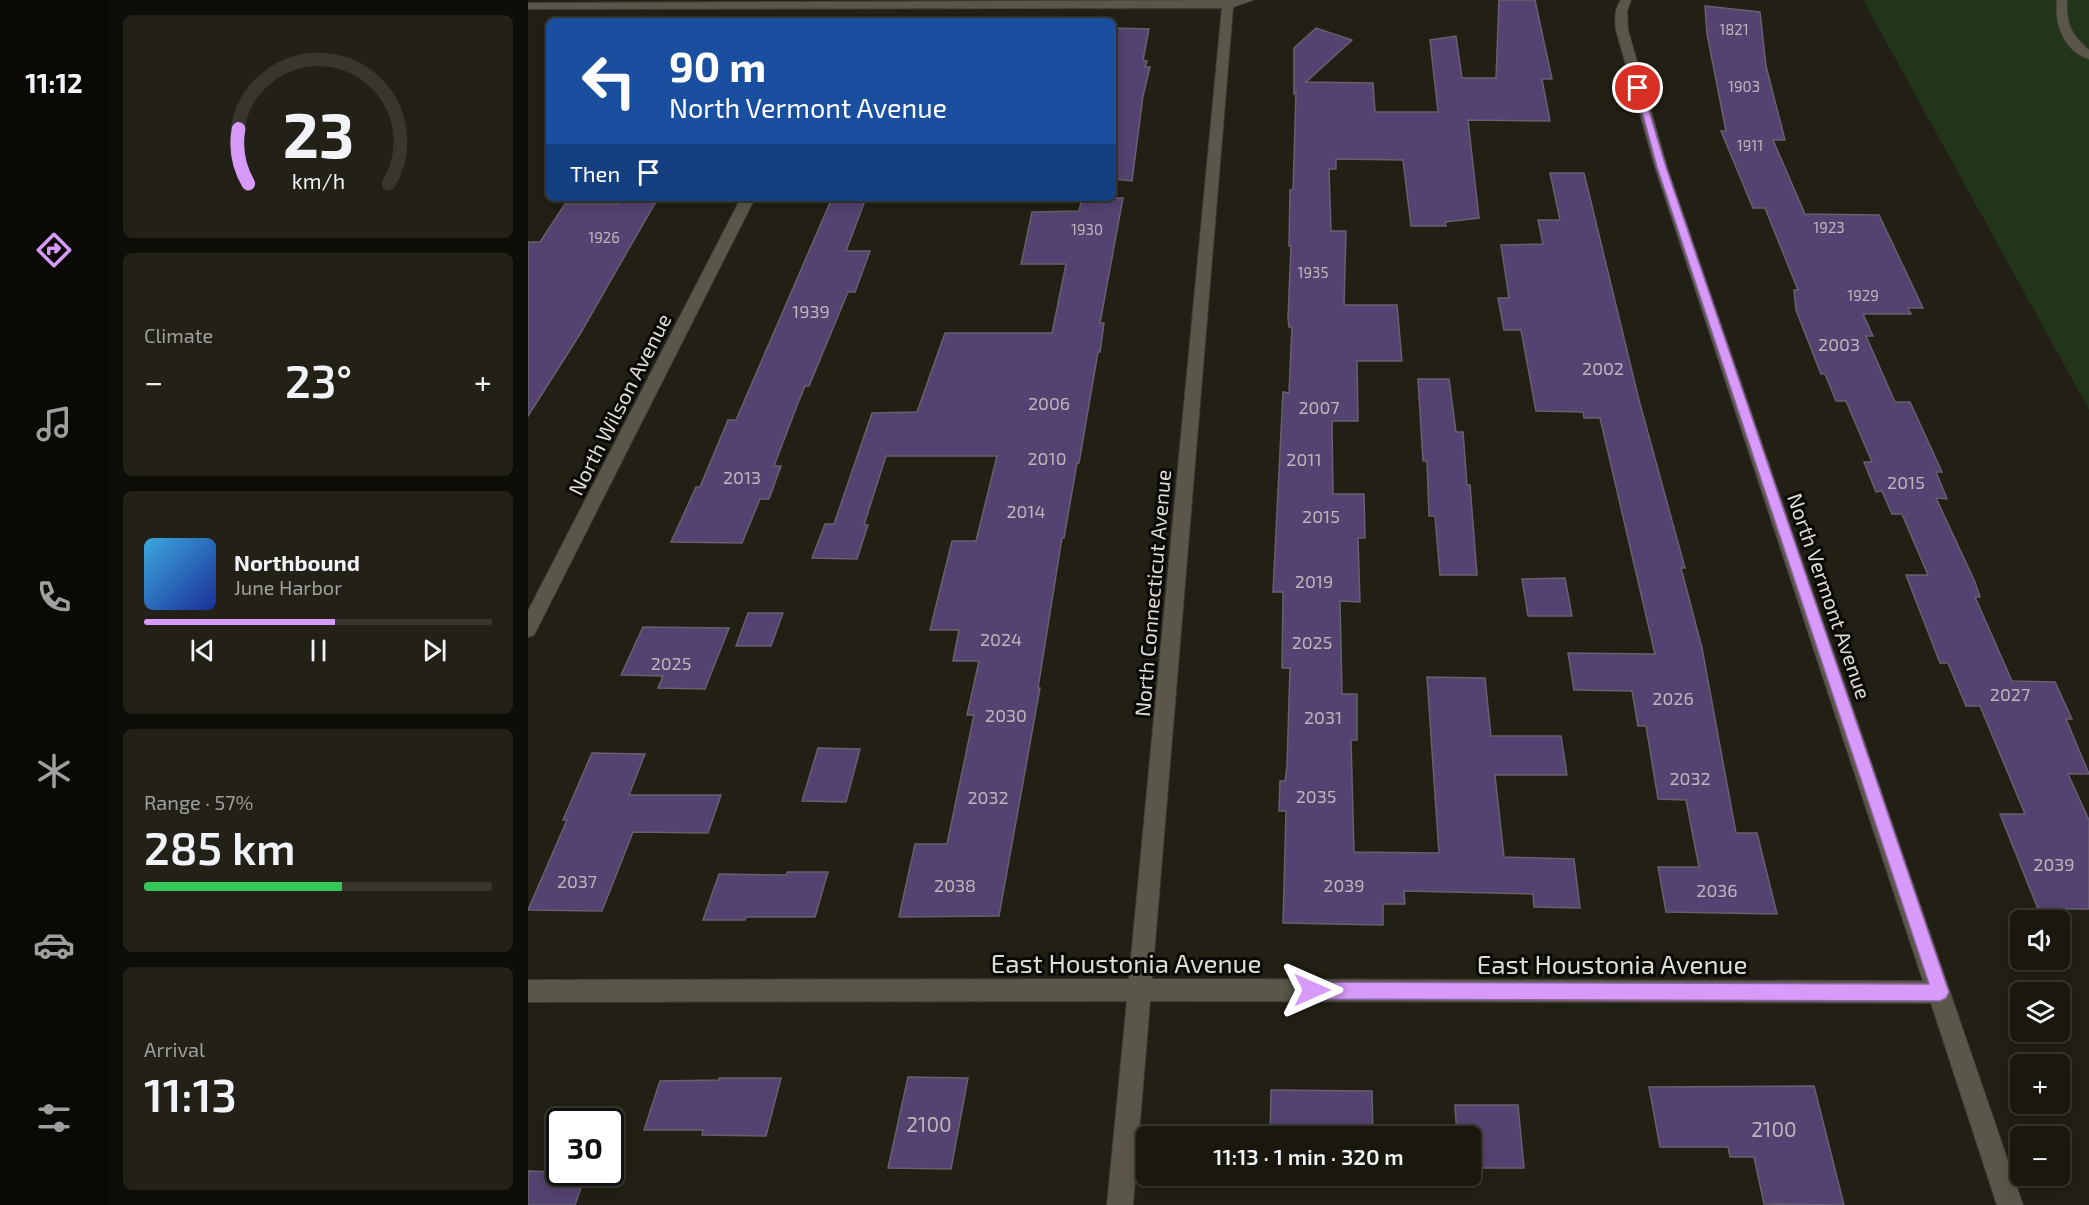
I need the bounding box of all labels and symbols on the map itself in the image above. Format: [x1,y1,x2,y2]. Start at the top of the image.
house number: 1821 [1719,20,1749,38]
pin [1612,62,1663,113]
house number: 1903 [1728,77,1760,95]
house number: 1911 [1737,136,1763,154]
house number: 1923 [1813,218,1845,236]
house number: 1930 [1071,220,1103,238]
house number: 1926 [588,228,620,246]
house number: 1935 [1298,263,1328,281]
house number: 1929 [1847,286,1879,304]
house number: 1939 [792,300,830,322]
street label: North Wilson Avenue [562,309,676,499]
house number: 2003 [1818,333,1860,355]
house number: 2002 [1582,357,1624,379]
house number: 2006 [1028,392,1070,414]
house number: 2007 [1298,396,1340,418]
house number: 2010 [1028,447,1067,469]
house number: 2011 [1286,448,1322,470]
house number: 2013 [723,466,761,488]
street label: North Connecticut Avenue [1129,468,1175,718]
house number: 2015 [1887,471,1925,493]
street label: North Vermont Avenue [1783,490,1877,702]
house number: 2014 [1006,500,1046,522]
house number: 2015 [1302,505,1340,527]
house number: 2019 [1295,570,1333,592]
house number: 2024 [980,628,1022,650]
house number: 2025 [1292,631,1332,653]
house number: 2025 [651,652,691,674]
house number: 2027 [1990,683,2030,705]
house number: 2026 [1652,687,1694,709]
house number: 2030 [985,704,1027,726]
house number: 2031 [1304,706,1342,728]
house number: 2032 [1669,767,1711,789]
house number: 2035 [1296,785,1336,807]
house number: 2032 [967,786,1009,808]
house number: 2039 [2033,853,2075,875]
house number: 2037 [557,870,597,892]
house number: 2038 [934,874,976,896]
house number: 2039 [1323,874,1365,896]
house number: 2036 [1696,879,1738,901]
street label: East Houstonia Avenue [991,947,1261,978]
street label: East Houstonia Avenue [1477,948,1747,979]
position arrow [1280,958,1344,1022]
speed limit sign: 30 [546,1108,624,1186]
house number: 2100 [906,1111,952,1136]
house number: 2100 [1751,1116,1797,1141]

